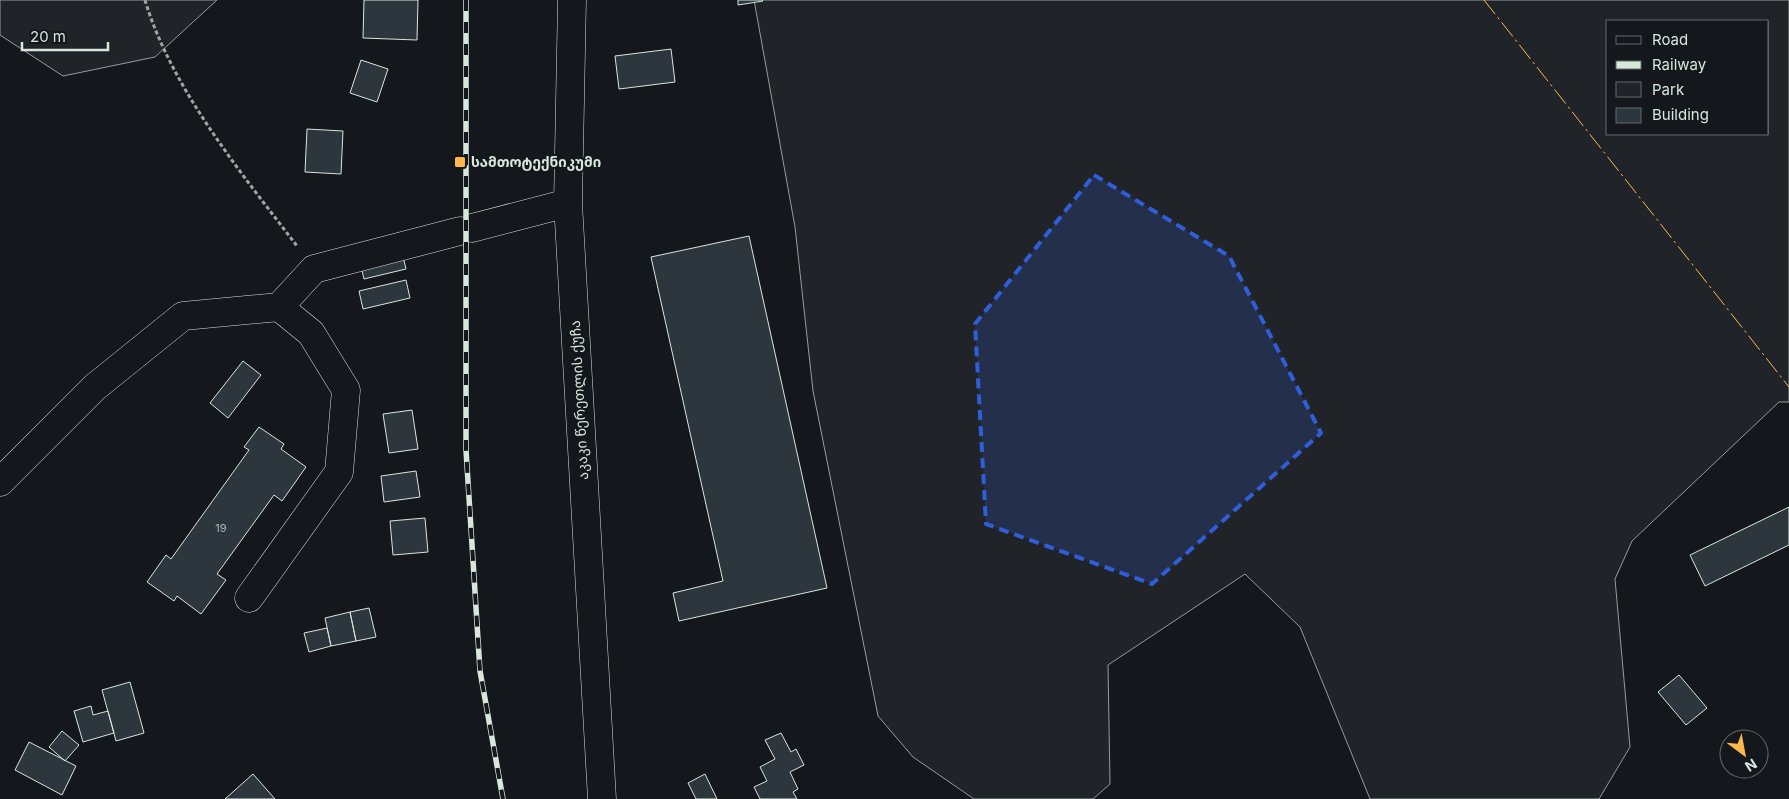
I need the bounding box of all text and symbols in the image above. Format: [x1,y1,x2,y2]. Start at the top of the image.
scale bar [22,20,109,52]
legend [1606,20,1769,135]
text: 20 m [30,27,66,46]
text: Road [1652,30,1688,49]
text: Railway [1652,55,1707,74]
text: Park [1652,80,1685,99]
text: Building [1652,105,1709,124]
place label: სამთოტექნიკუმი [471,153,601,171]
marker: სამთოტექნიკუმი [453,155,467,169]
street label: აკაკი წერეთლის ქუჩა [566,320,592,480]
house number: 19 [215,521,227,535]
north arrow [1719,729,1769,779]
text: N [1742,755,1760,775]

